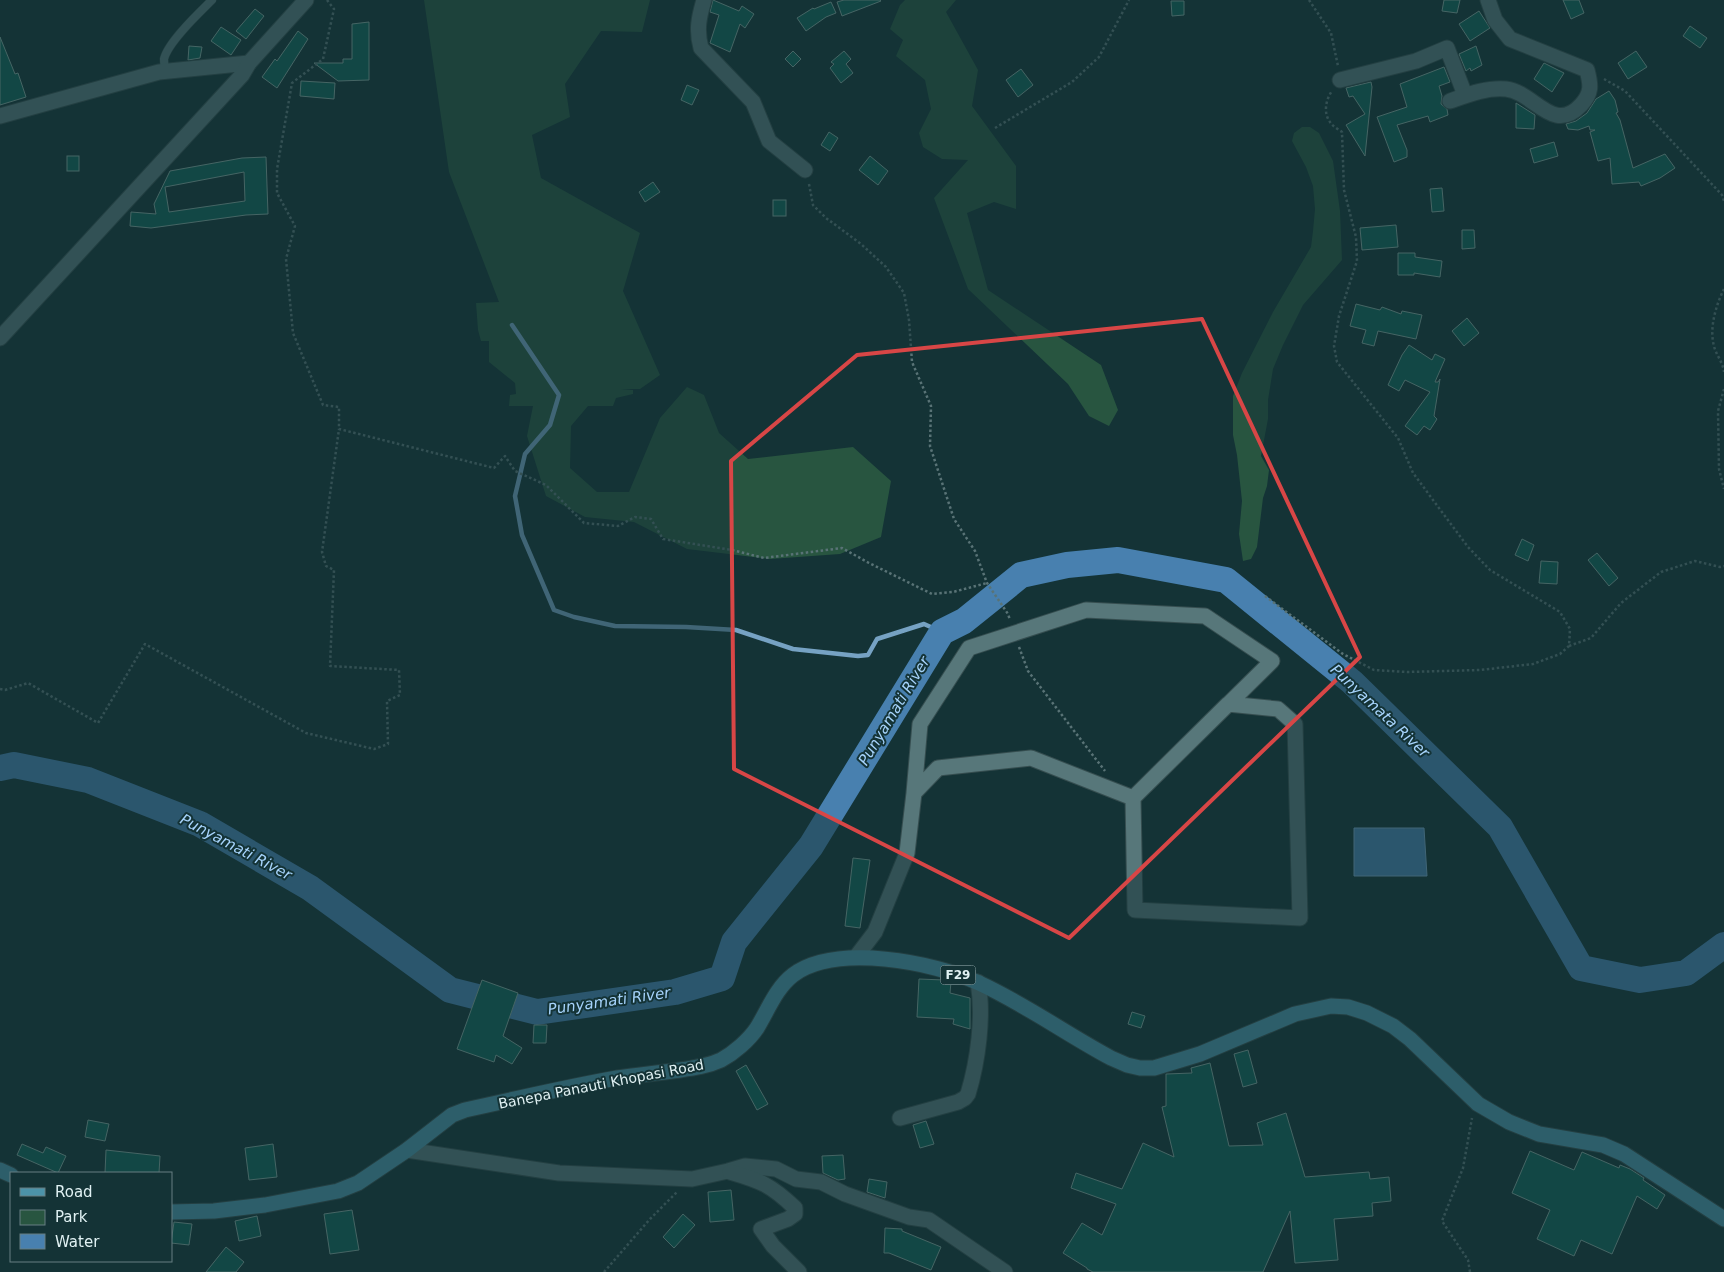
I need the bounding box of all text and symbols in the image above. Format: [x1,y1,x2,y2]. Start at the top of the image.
water label: Punyamati River [854,653,934,769]
water label: Punyamata River [1327,661,1434,762]
water label: Punyamati River [177,810,296,884]
road number: F29 [940,966,976,984]
water label: Punyamati River [547,983,672,1019]
street label: Banepa Panauti Khopasi Road [497,1056,705,1112]
legend [10,1172,172,1262]
text: Road [55,1183,93,1201]
text: Park [55,1208,88,1226]
text: Water [55,1233,100,1251]

